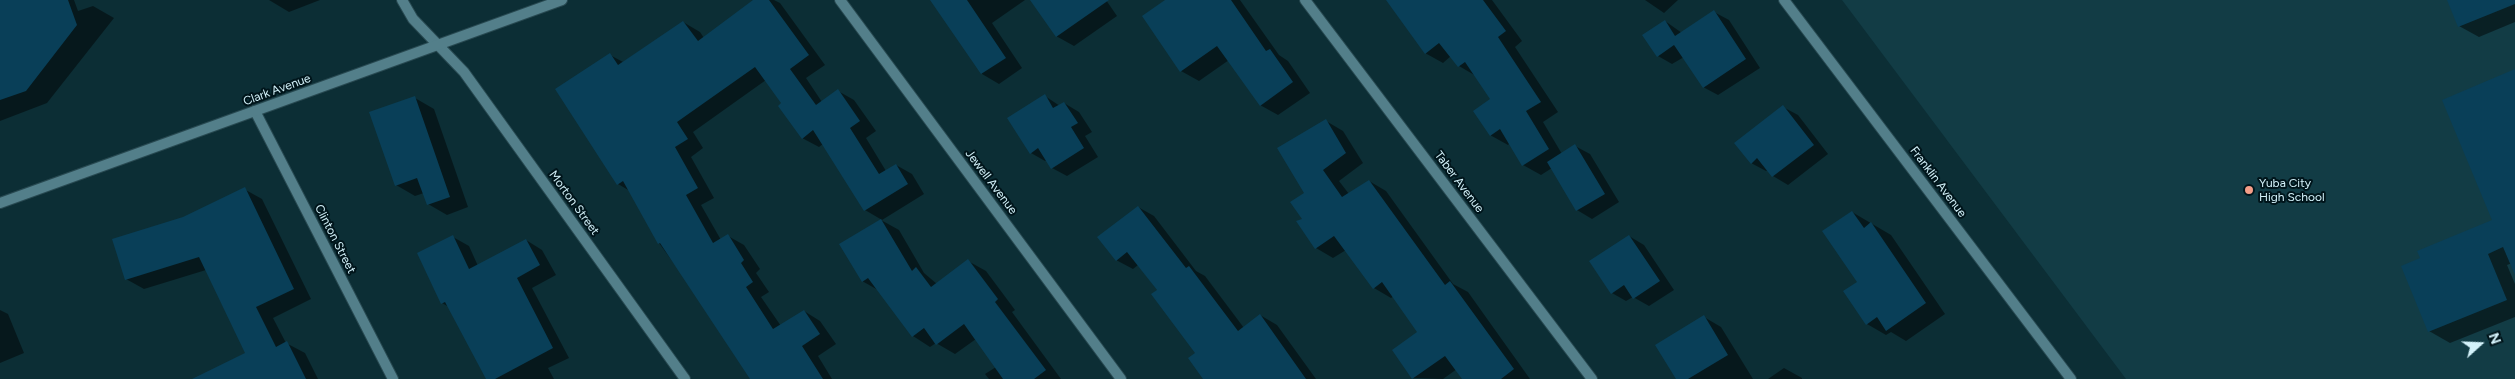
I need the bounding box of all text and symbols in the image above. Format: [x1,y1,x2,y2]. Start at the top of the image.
street label: Clark Avenue [241,71,313,109]
street label: Franklin Avenue [1907,144,1969,220]
street label: Jewell Avenue [962,147,1020,217]
street label: Taber Avenue [1431,148,1487,216]
street label: Morton Street [546,168,602,238]
place label: Yuba City High School [2259,176,2325,204]
marker: Yuba City High School [2243,184,2255,196]
street label: Clinton Street [311,202,359,276]
north arrow [2455,319,2505,369]
text: N [2485,331,2504,347]

